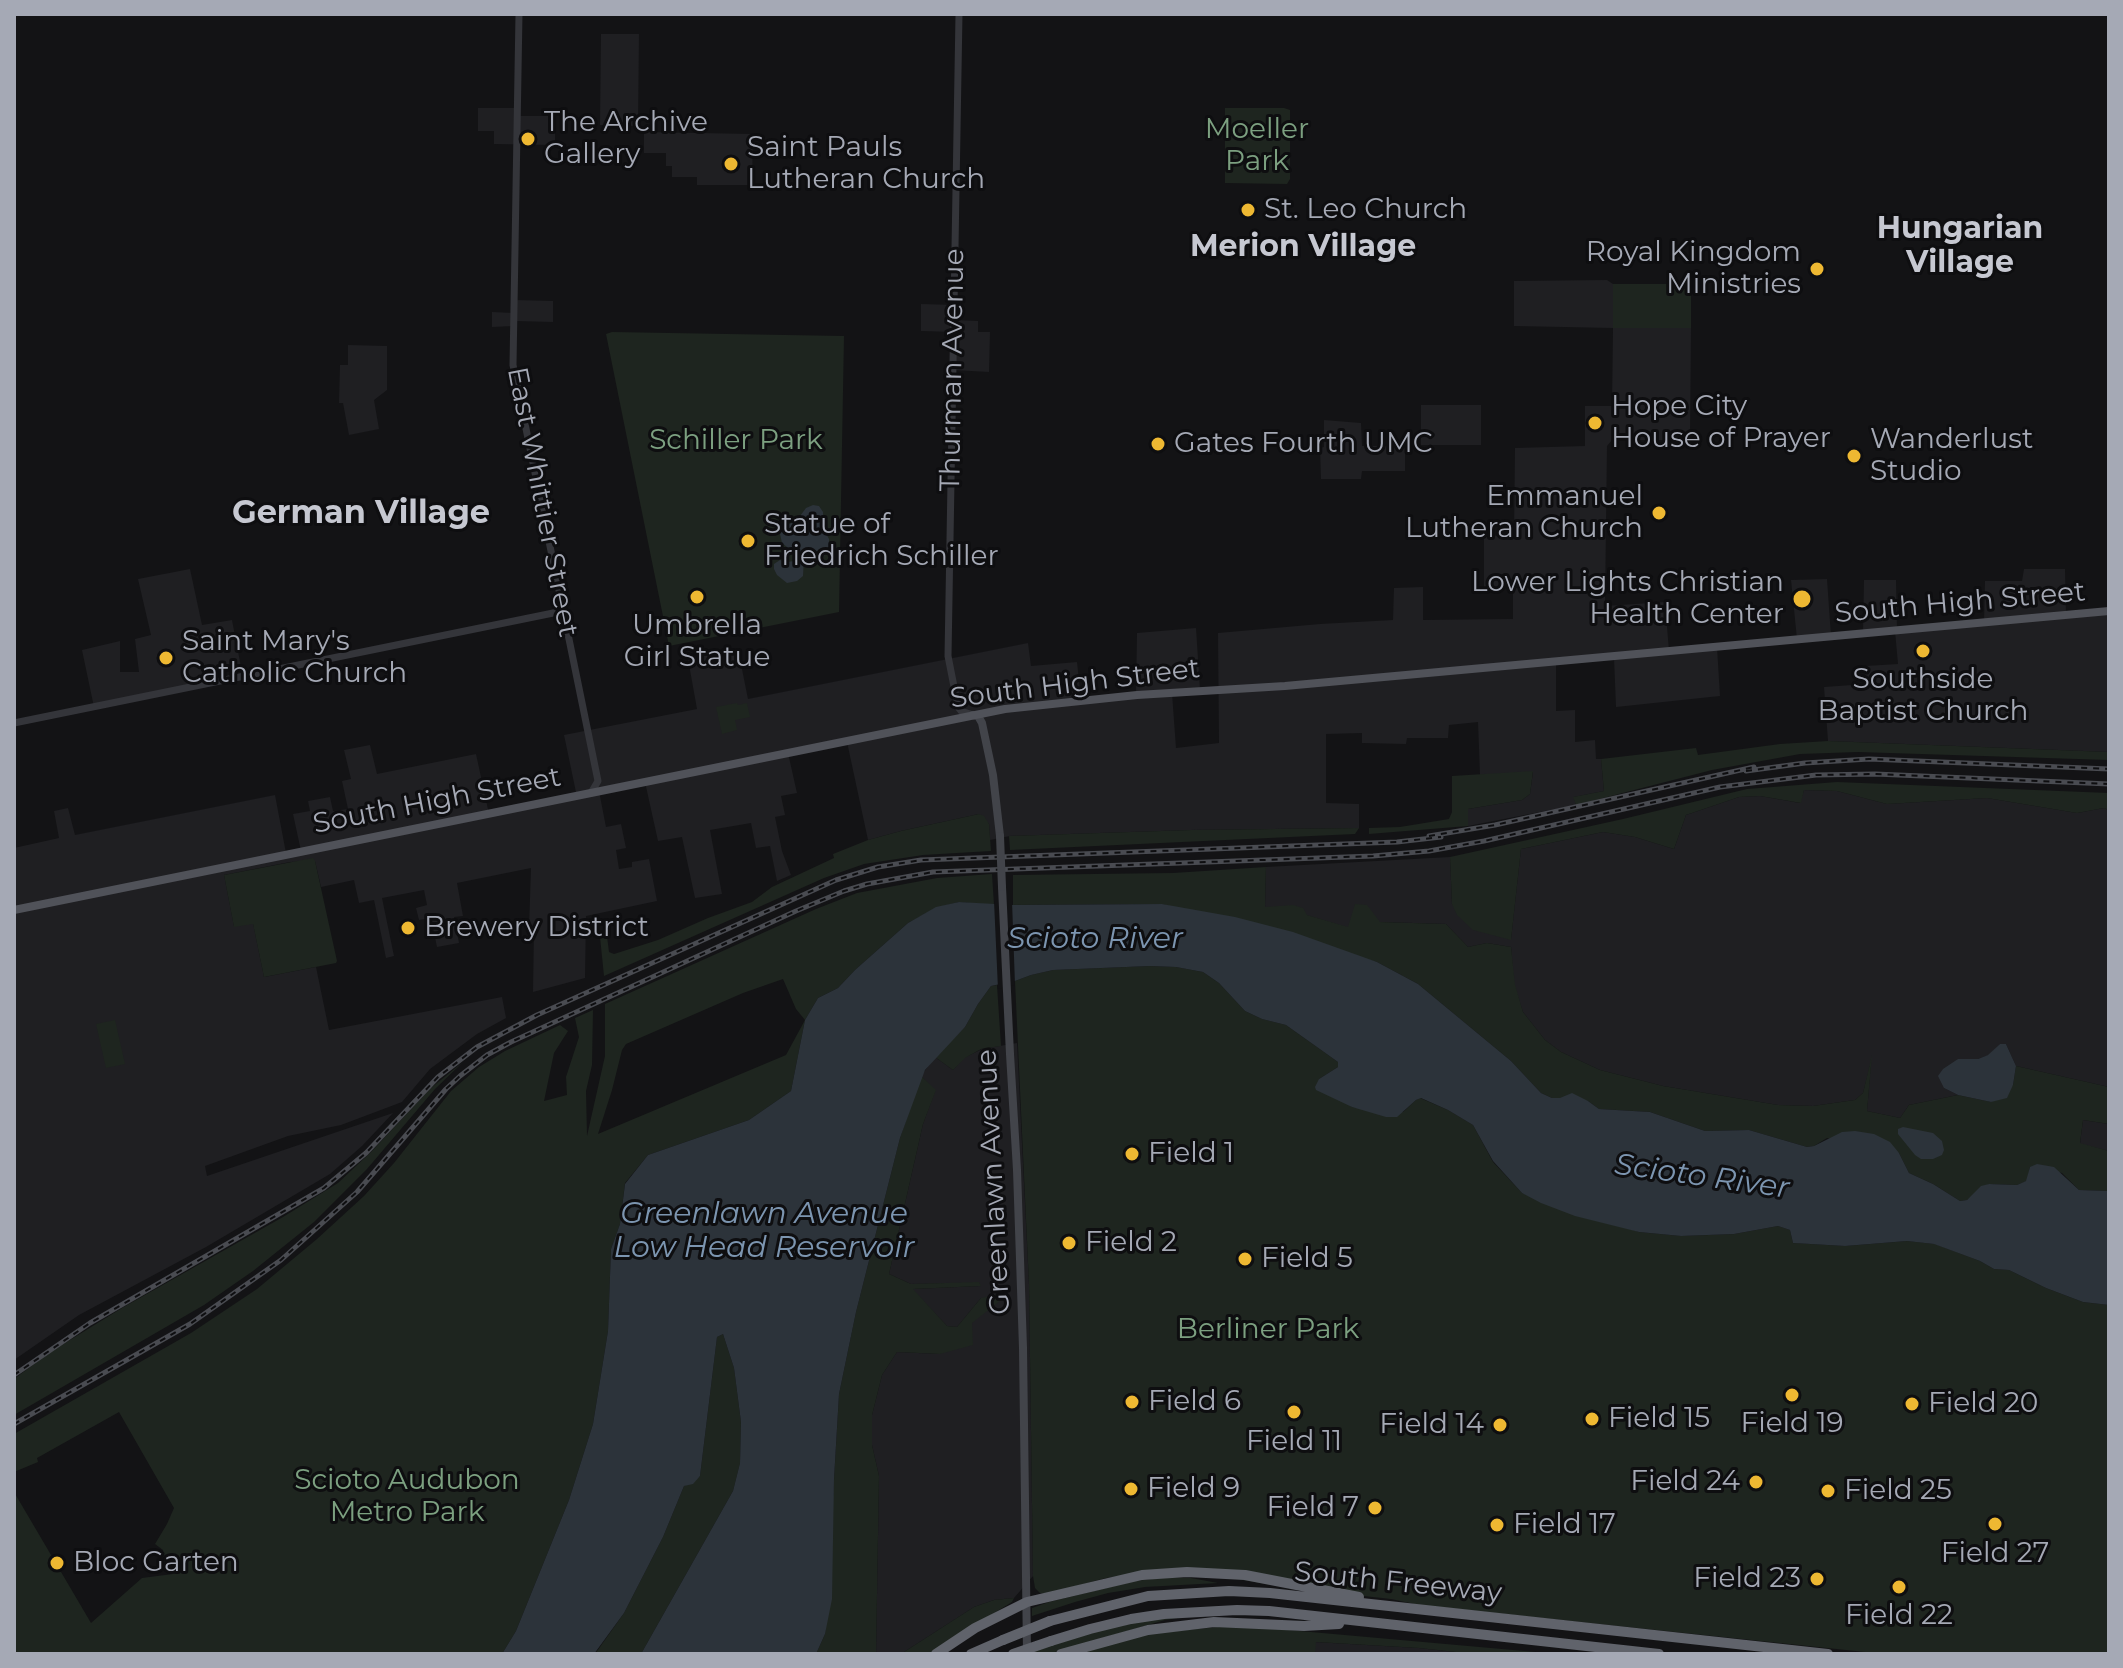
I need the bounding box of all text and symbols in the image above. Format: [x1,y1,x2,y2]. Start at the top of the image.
place label: The Archive Gallery [544,106,708,172]
park label: Moeller Park [1205,113,1309,179]
marker: The Archive Gallery [519,130,537,148]
place label: Saint Pauls Lutheran Church [747,131,985,197]
marker: Saint Pauls Lutheran Church [722,155,740,173]
place label: St. Leo Church [1264,193,1467,227]
marker: St. Leo Church [1239,201,1257,219]
district label: Hungarian Village [1877,211,2043,282]
district label: Merion Village [1190,229,1416,265]
place label: Royal Kingdom Ministries [1586,236,1801,302]
street label: Thurman Avenue [934,248,972,492]
marker: Royal Kingdom Ministries [1808,260,1826,278]
street label: East Whittier Street [499,364,585,640]
place label: Hope City House of Prayer [1611,390,1831,456]
marker: Hope City House of Prayer [1586,414,1604,432]
place label: Wanderlust Studio [1870,423,2033,489]
park label: Schiller Park [649,424,823,458]
place label: Gates Fourth UMC [1174,427,1433,461]
marker: Gates Fourth UMC [1149,435,1167,453]
marker: Wanderlust Studio [1845,447,1863,465]
place label: Emmanuel Lutheran Church [1405,480,1643,546]
district label: German Village [232,495,490,533]
marker: Emmanuel Lutheran Church [1650,504,1668,522]
place label: Statue of Friedrich Schiller [764,508,999,574]
marker: Statue of Friedrich Schiller [739,532,757,550]
place label: Lower Lights Christian Health Center [1471,566,1784,632]
street label: South High Street [1833,575,2087,631]
marker: Umbrella Girl Statue [688,588,706,606]
marker: Lower Lights Christian Health Center [1791,588,1813,610]
place label: Umbrella Girl Statue [624,609,770,675]
place label: Saint Mary's Catholic Church [182,625,407,691]
marker: Southside Baptist Church [1914,642,1932,660]
marker: Saint Mary's Catholic Church [157,649,175,667]
street label: South High Street [948,652,1202,716]
place label: Southside Baptist Church [1818,663,2028,729]
street label: South High Street [310,761,564,841]
place label: Brewery District [424,911,649,945]
marker: Brewery District [399,919,417,937]
water label: Scioto River [1007,921,1183,957]
street label: Greenlawn Avenue [970,1049,1018,1315]
place label: Field 1 [1148,1137,1234,1171]
marker: Field 1 [1123,1145,1141,1163]
water label: Scioto River [1612,1147,1792,1207]
water label: Greenlawn Avenue Low Head Reservoir [614,1196,914,1266]
place label: Field 2 [1085,1226,1177,1260]
marker: Field 2 [1060,1234,1078,1252]
place label: Field 5 [1261,1242,1353,1276]
marker: Field 5 [1236,1250,1254,1268]
park label: Berliner Park [1177,1313,1359,1347]
place label: Field 6 [1148,1385,1241,1419]
marker: Field 19 [1783,1386,1801,1404]
place label: Field 20 [1928,1387,2038,1421]
marker: Field 6 [1123,1393,1141,1411]
marker: Field 20 [1903,1395,1921,1413]
place label: Field 15 [1608,1402,1710,1436]
marker: Field 11 [1285,1403,1303,1421]
place label: Field 19 [1740,1407,1844,1441]
place label: Field 14 [1379,1408,1484,1442]
marker: Field 15 [1583,1410,1601,1428]
marker: Field 14 [1491,1416,1509,1434]
place label: Field 11 [1246,1425,1342,1459]
park label: Scioto Audubon Metro Park [294,1464,520,1530]
place label: Field 24 [1630,1465,1740,1499]
place label: Field 9 [1147,1472,1240,1506]
marker: Field 24 [1747,1473,1765,1491]
place label: Field 25 [1844,1474,1952,1508]
marker: Field 9 [1122,1480,1140,1498]
marker: Field 25 [1819,1482,1837,1500]
place label: Field 7 [1266,1491,1359,1525]
marker: Field 7 [1366,1499,1384,1517]
place label: Field 17 [1513,1508,1616,1542]
marker: Field 27 [1986,1515,2004,1533]
marker: Field 17 [1488,1516,1506,1534]
place label: Field 27 [1941,1537,2049,1571]
place label: Bloc Garten [73,1546,239,1580]
marker: Bloc Garten [48,1554,66,1572]
street label: South Freeway [1293,1555,1503,1611]
place label: Field 23 [1693,1562,1801,1596]
marker: Field 23 [1808,1570,1826,1588]
marker: Field 22 [1890,1578,1908,1596]
place label: Field 22 [1845,1599,1953,1633]

